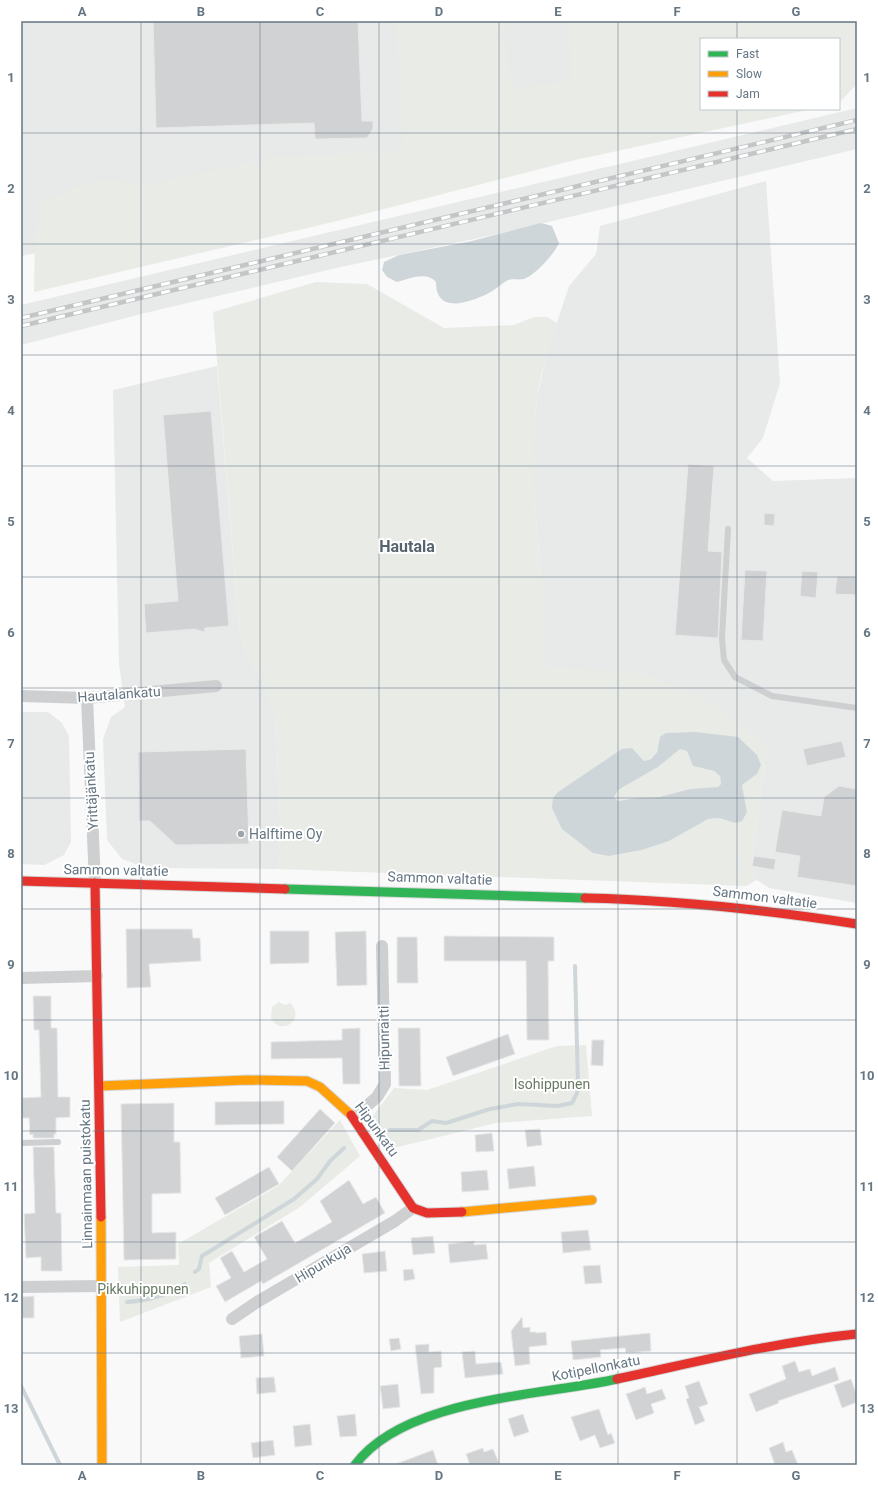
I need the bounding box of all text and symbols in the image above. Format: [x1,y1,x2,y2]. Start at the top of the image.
text: A [78,4,87,19]
text: B [197,4,205,19]
text: C [316,4,325,19]
text: D [435,4,443,19]
text: E [554,4,562,19]
text: F [673,4,681,19]
text: G [792,4,801,19]
legend [700,38,840,110]
text: Fast [736,47,759,61]
text: Slow [736,67,762,81]
text: 1 [7,70,15,85]
text: 1 [863,70,871,85]
text: Jam [736,87,760,101]
text: 2 [7,181,15,196]
text: 2 [863,181,871,196]
text: 3 [7,292,15,307]
text: 3 [863,292,871,307]
text: 4 [7,403,15,418]
text: 4 [863,403,871,418]
text: 5 [7,514,15,529]
text: 5 [863,514,871,529]
district label: Hautala [379,537,435,556]
text: 6 [7,625,15,640]
text: 6 [863,625,871,640]
street label: Hautalankatu [77,683,161,705]
text: 7 [7,736,15,751]
text: 7 [863,736,871,751]
street label: Yrittäjänkatu [81,751,101,831]
place label: Halftime Oy [249,826,323,842]
marker: Halftime Oy [236,829,246,839]
text: 8 [7,846,15,861]
text: 8 [863,846,871,861]
street label: Sammon valtatie [63,861,169,879]
street label: Sammon valtatie [387,868,493,888]
street label: Sammon valtatie [712,883,818,911]
text: 9 [7,957,15,972]
text: 9 [863,957,871,972]
street label: Hipunraitti [375,1005,393,1071]
text: 10 [4,1068,18,1083]
text: 10 [860,1068,874,1083]
park label: Isohippunen [514,1076,590,1092]
street label: Linnainmaan puistokatu [77,1099,95,1249]
street label: Hipunkatu [352,1099,402,1159]
text: 11 [4,1179,18,1194]
text: 11 [860,1179,874,1194]
street label: Hipunkuja [292,1240,354,1286]
park label: Pikkuhippunen [97,1281,189,1297]
text: 12 [4,1290,18,1305]
text: 12 [860,1290,874,1305]
street label: Kotipellonkatu [551,1352,641,1384]
text: 13 [4,1401,18,1416]
text: 13 [860,1401,874,1416]
text: A [78,1468,87,1483]
text: B [197,1468,205,1483]
text: C [316,1468,325,1483]
text: D [435,1468,443,1483]
text: E [554,1468,562,1483]
text: F [673,1468,681,1483]
text: G [792,1468,801,1483]

